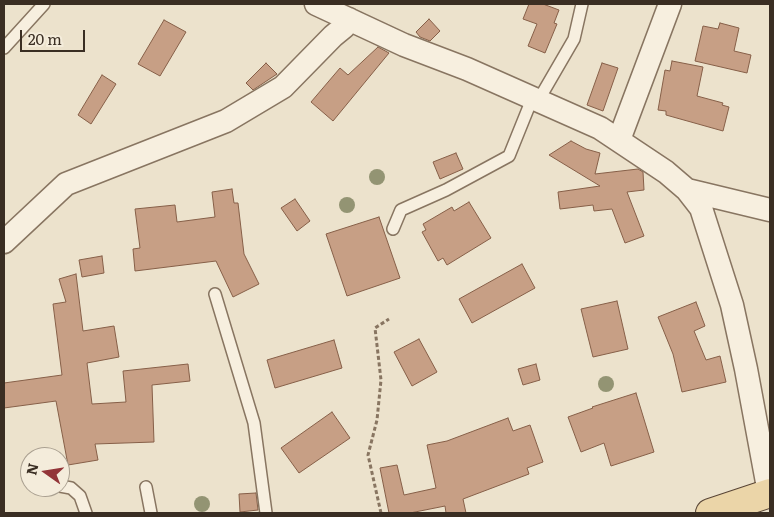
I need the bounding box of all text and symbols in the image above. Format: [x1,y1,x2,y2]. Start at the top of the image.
scale bar [22,20,88,52]
text: 20 m [28,27,62,50]
north arrow [20,447,70,497]
text: N [20,461,42,477]

